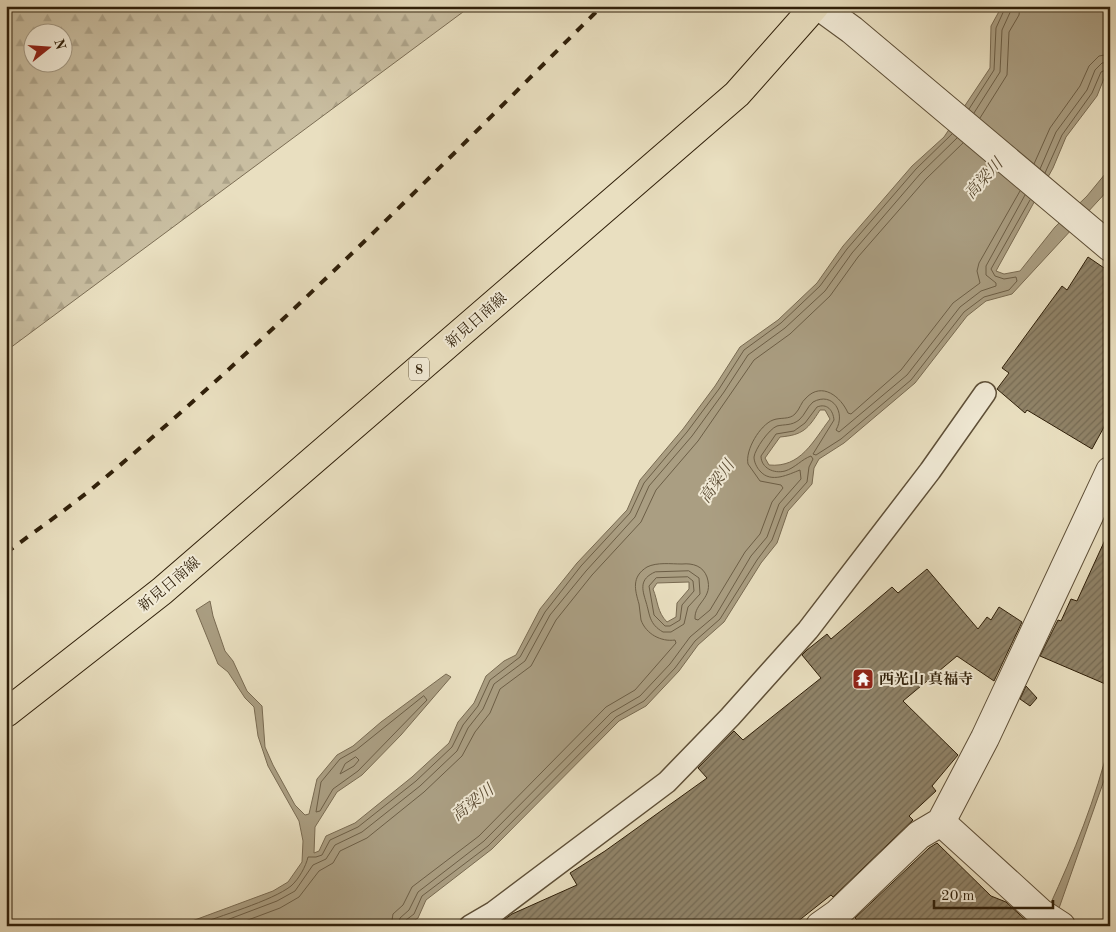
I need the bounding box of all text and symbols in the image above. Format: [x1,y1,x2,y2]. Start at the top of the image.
north arrow [22,22,72,72]
text: N [51,37,68,52]
water label: 高梁川 [961,153,1008,203]
street label: 新見日南線 [442,289,510,351]
road number: 8 [409,358,429,380]
water label: 高梁川 [696,455,739,506]
street label: 新見日南線 [135,554,204,615]
temple icon: 西光山 真福寺 [851,667,875,691]
place label: 西光山 真福寺 [879,671,973,688]
water label: 高梁川 [448,780,499,825]
scale bar [934,877,1052,909]
text: 20 m [941,889,975,904]

